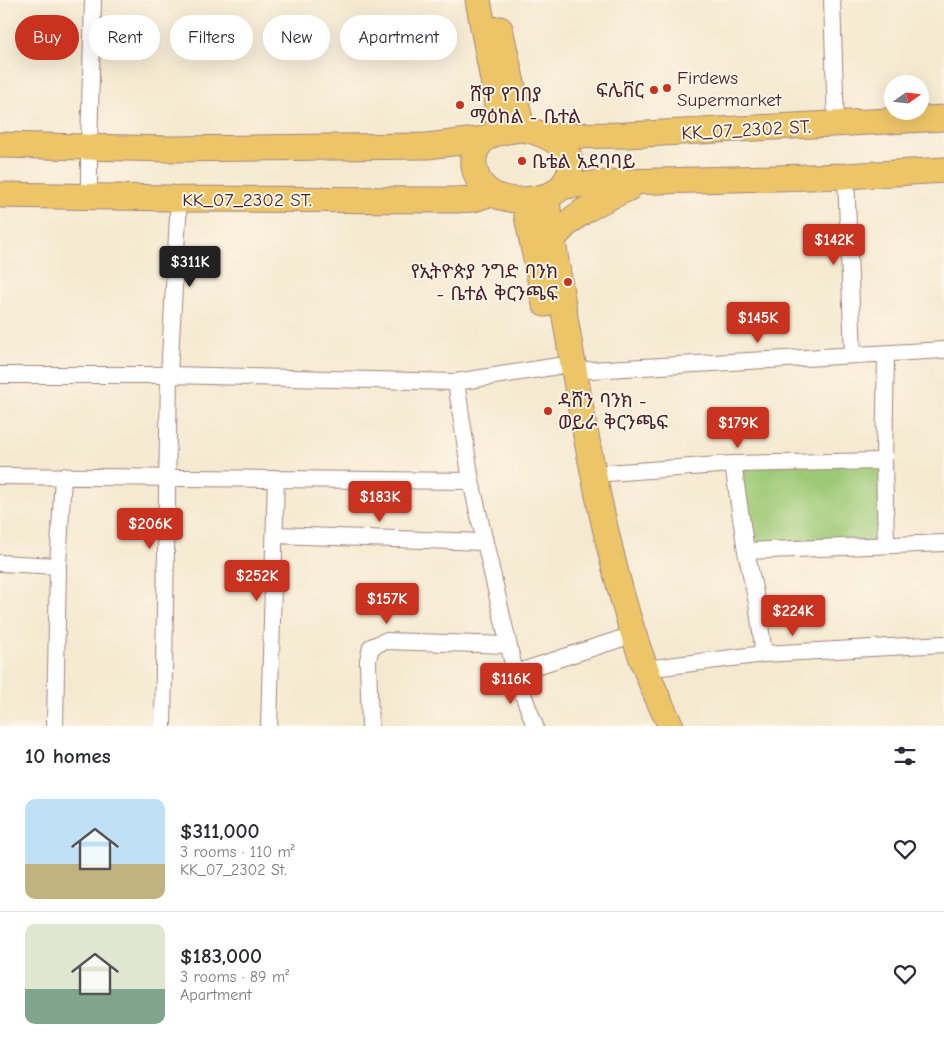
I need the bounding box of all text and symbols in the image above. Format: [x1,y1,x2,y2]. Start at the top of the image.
chip: Buy [15,15,79,60]
chip: Rent [89,15,160,60]
chip: Filters [170,15,253,60]
chip: New [263,15,330,60]
chip: Apartment [340,15,457,60]
place label: Firdews Supermarket [677,67,782,111]
north arrow [884,75,929,120]
map controls [884,75,929,120]
place label: ፍሌቨር [596,80,644,102]
marker: Firdews Supermarket [661,82,673,94]
place label: ሸዋ የገበያ ማዕከል - ቤተል [470,84,581,128]
marker: ፍሌቨር [648,84,660,96]
marker: ሸዋ የገበያ ማዕከል - ቤተል [454,99,466,111]
street label: KK_07_2302 ST. [681,116,811,144]
place label: ቤቴል አደባባይ [532,151,636,173]
marker: ቤቴል አደባባይ [516,155,528,167]
street label: KK_07_2302 ST. [182,189,312,211]
pin: $142K [799,224,869,266]
text: $142K [814,231,854,249]
pin: $311K [155,246,225,288]
text: $311K [170,253,210,271]
place label: የኢትዮጵያ ንግድ ባንክ - ቤተል ቅርንጫፍ [411,261,558,305]
marker: የኢትዮጵያ ንግድ ባንክ - ቤተል ቅርንጫፍ [562,276,574,288]
pin: $145K [723,302,793,344]
text: $145K [738,309,778,327]
place label: ዳሸን ባንክ - ወይራ ቅርንጫፍ [558,390,668,434]
marker: ዳሸን ባንክ - ወይራ ቅርንጫፍ [542,405,554,417]
pin: $179K [703,406,773,449]
text: $179K [718,414,758,432]
pin: $183K [345,480,415,523]
text: $183K [359,488,401,506]
pin: $206K [115,508,185,550]
text: $206K [128,515,172,533]
pin: $252K [222,560,292,602]
text: $252K [235,567,279,585]
pin: $157K [352,582,422,625]
text: $157K [367,590,407,608]
pin: $224K [758,594,828,637]
text: $224K [772,602,814,620]
pin: $116K [476,662,546,705]
text: $116K [491,670,531,688]
icon: filters [891,742,919,770]
text: 10 homes [25,744,111,768]
icon: home [65,819,125,879]
text: $311,000 [180,819,260,843]
icon: heart [891,835,919,863]
text: 3 rooms · 110 m² [180,843,295,861]
text: KK_07_2302 St. [180,861,287,879]
icon: home [65,944,125,1004]
text: $183,000 [180,944,262,968]
icon: heart [891,960,919,988]
text: 3 rooms · 89 m² [180,968,289,986]
text: Apartment [180,986,252,1004]

